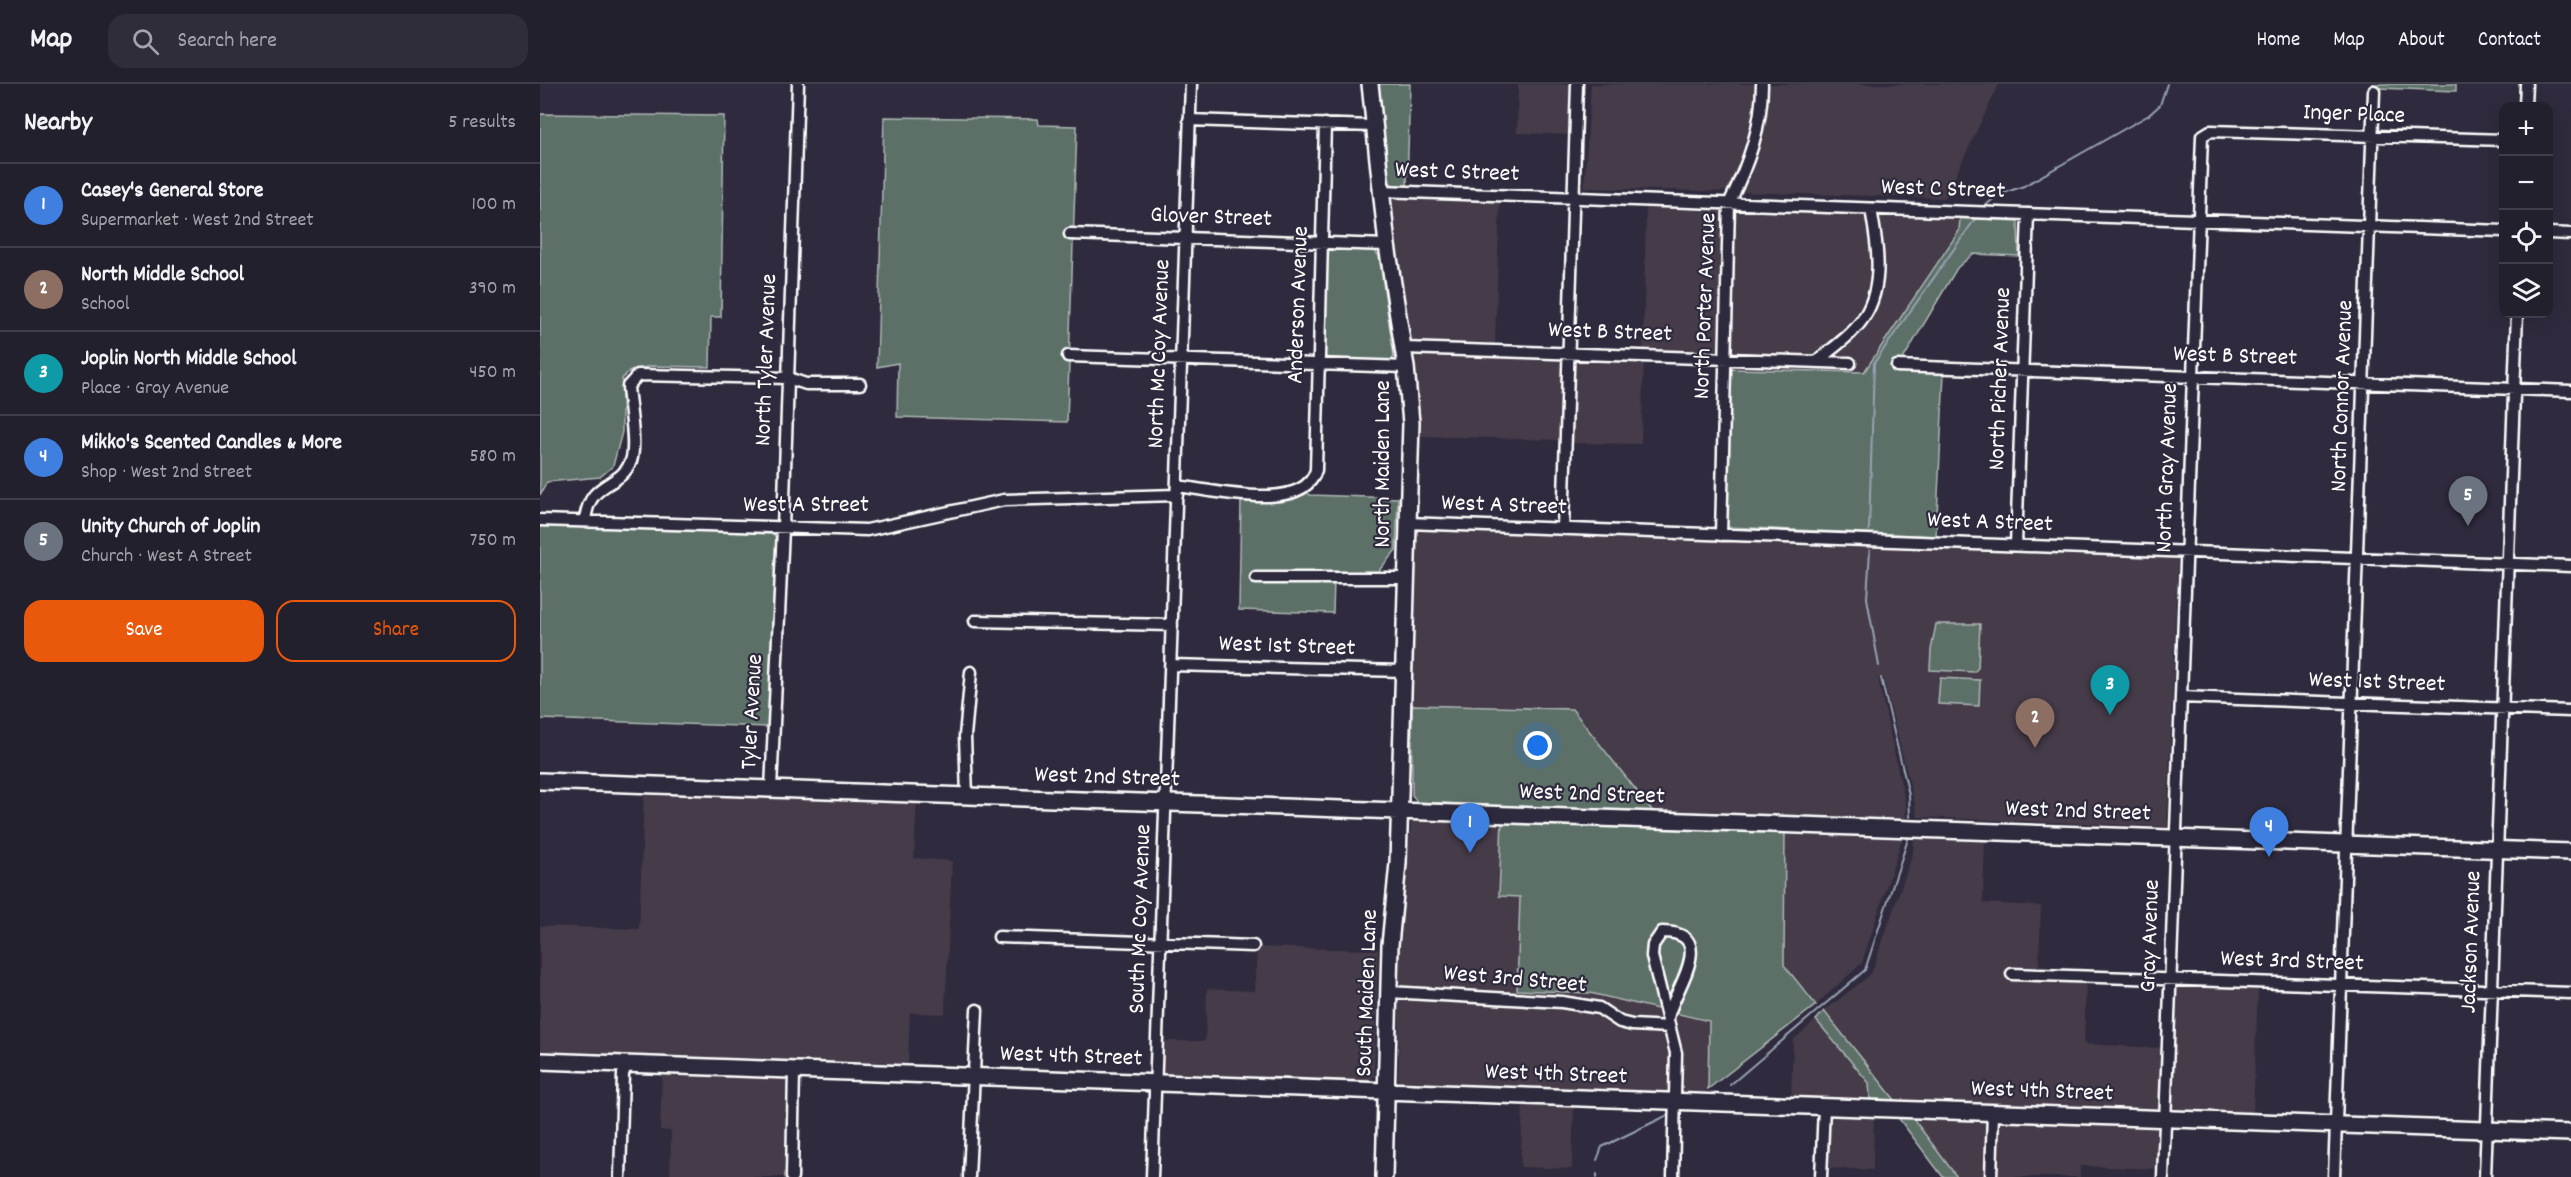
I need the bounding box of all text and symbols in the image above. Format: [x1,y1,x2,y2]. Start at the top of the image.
search box [108,14,528,68]
text: Map [30,21,72,61]
icon: search [129,25,162,58]
text: Search here [177,26,277,57]
text: Home [2256,26,2300,56]
text: Map [2333,26,2365,56]
text: About [2398,26,2445,56]
text: Contact [2478,26,2541,56]
street label: Inger Place [2302,96,2406,134]
map controls [2499,102,2553,318]
button: + [2499,102,2553,156]
text: Nearby [24,105,92,142]
text: 5 results [448,109,516,137]
street label: West C Street [1394,154,1520,192]
button: − [2499,156,2553,210]
street label: West C Street [1880,171,2006,209]
text: Casey's General Store [81,176,264,207]
text: 1 [41,191,46,219]
text: 100 m [472,191,516,219]
street label: Glover Street [1150,199,1273,237]
text: Supermarket · West 2nd Street [81,207,314,235]
button: locate [2499,210,2553,264]
street label: North Porter Avenue [1686,212,1726,400]
street label: Anderson Avenue [1279,225,1319,385]
street label: North Mc Coy Avenue [1140,259,1180,449]
text: North Middle School [81,260,244,291]
button: layers [2499,264,2553,318]
street label: North Tyler Avenue [747,273,787,447]
text: 2 [39,275,48,303]
text: 390 m [469,275,516,303]
street label: North Picher Avenue [1981,287,2021,471]
text: School [81,291,130,319]
street label: North Connor Avenue [2323,299,2363,493]
street label: West B Street [1547,314,1673,352]
street label: West B Street [2172,338,2298,376]
text: Joplin North Middle School [81,344,296,375]
text: 3 [39,359,48,387]
text: 450 m [469,359,516,387]
text: Place · Gray Avenue [81,375,229,403]
street label: North Maiden Lane [1367,380,1401,548]
street label: North Gray Avenue [2148,382,2188,554]
text: Mikko's Scented Candles & More [81,428,342,459]
text: 4 [39,443,48,471]
text: 580 m [470,443,516,471]
text: Shop · West 2nd Street [81,459,252,487]
pin: 5 [2448,476,2488,526]
street label: West A Street [1441,487,1568,525]
street label: West A Street [743,489,869,523]
street label: West A Street [1927,504,2054,542]
text: Unity Church of Joplin [81,512,260,543]
text: 5 [39,527,48,555]
text: 750 m [470,527,516,555]
text: Church · West A Street [81,543,252,571]
button: Save [24,600,264,662]
button: Share [276,600,516,662]
street label: West 1st Street [1218,628,1356,666]
street label: Tyler Avenue [733,653,773,771]
street label: West 1st Street [2308,664,2446,702]
pin: 3 [2090,666,2130,715]
pin: 2 [2016,698,2054,748]
your location [1523,731,1552,760]
street label: West 2nd Street [1034,758,1180,798]
street label: West 2nd Street [1519,775,1665,815]
street label: West 2nd Street [2005,792,2151,832]
pin: 1 [1450,804,1490,853]
pin: 4 [2250,808,2288,857]
street label: South Mc Coy Avenue [1121,824,1161,1014]
street label: Jackson Avenue [2453,870,2491,1014]
street label: Gray Avenue [2132,879,2170,993]
street label: South Maiden Lane [1348,909,1388,1077]
street label: West 3rd Street [2220,943,2364,981]
street label: West 3rd Street [1442,957,1588,1003]
street label: West 4th Street [999,1038,1143,1076]
street label: West 4th Street [1484,1056,1628,1094]
street label: West 4th Street [1970,1073,2114,1111]

